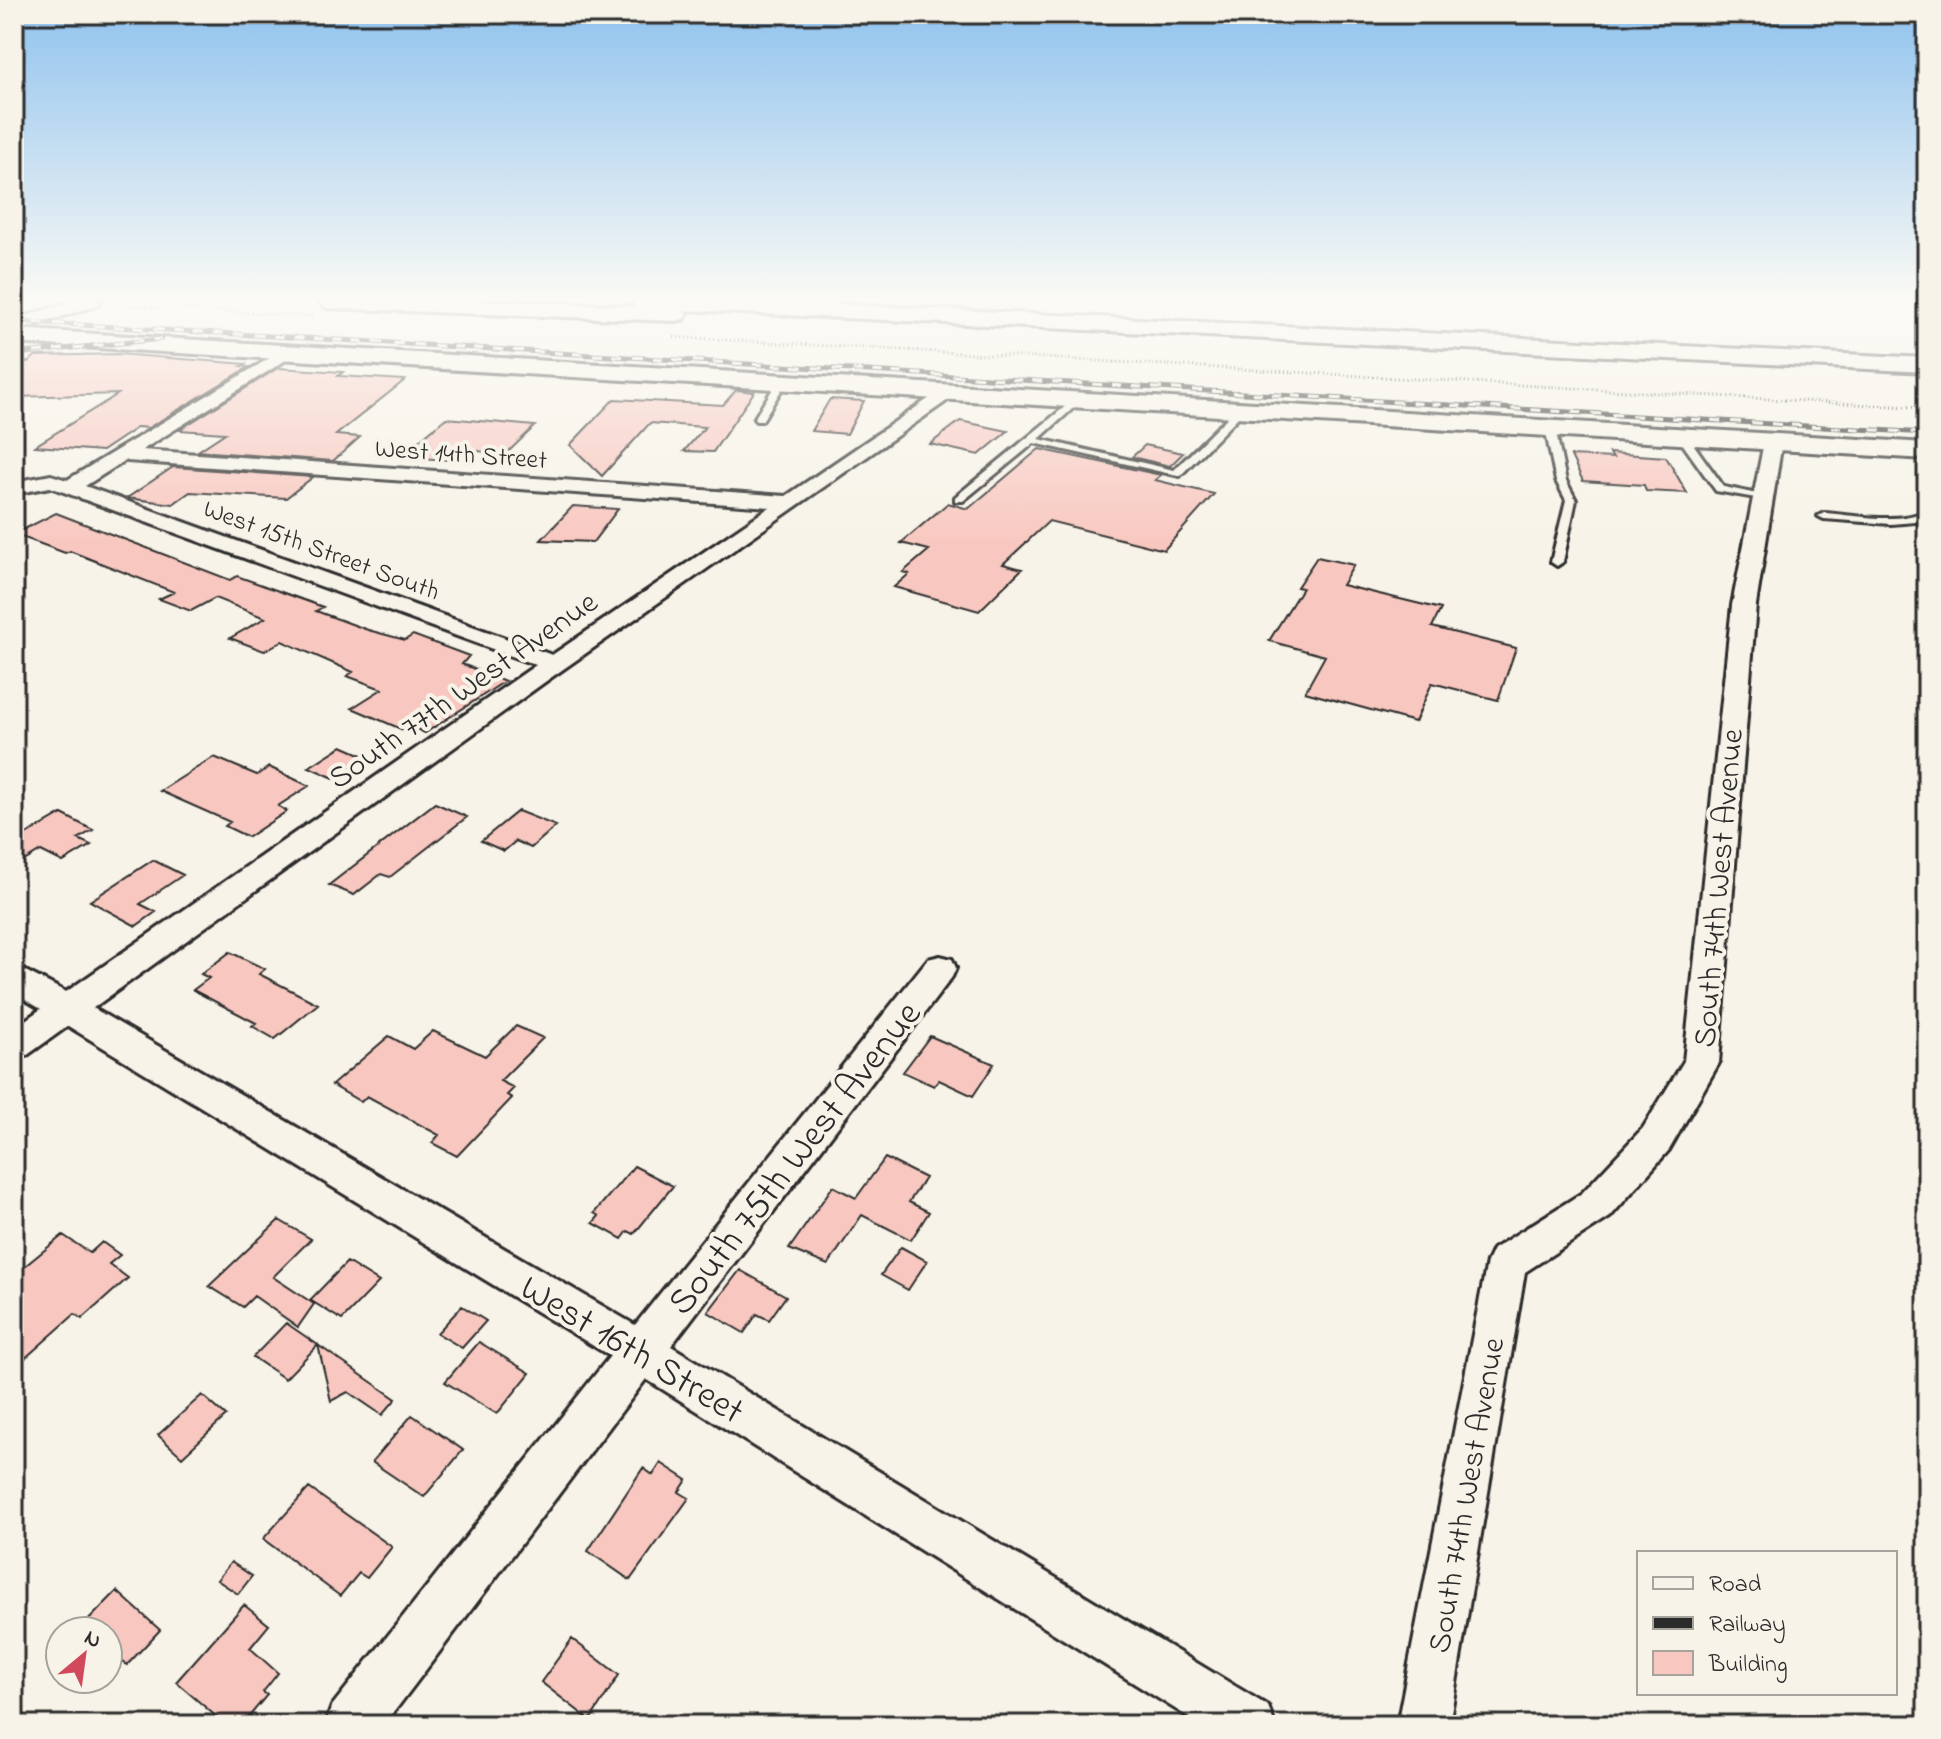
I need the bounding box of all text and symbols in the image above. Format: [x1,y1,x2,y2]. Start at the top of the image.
street label: West 14th Street [373,431,548,481]
street label: West 15th Street South [197,491,445,612]
street label: South 77th West Avenue [320,581,609,803]
street label: South 74th West Avenue [1683,726,1758,1050]
street label: South 75th West Avenue [655,990,937,1329]
street label: West 16th Street [508,1262,754,1441]
street label: South 74th West Avenue [1418,1334,1519,1657]
legend [1637,1551,1897,1695]
text: Road [1709,1568,1762,1603]
text: Railway [1709,1608,1786,1644]
north arrow [44,1615,124,1695]
text: N [78,1623,106,1658]
text: Building [1708,1648,1788,1683]

